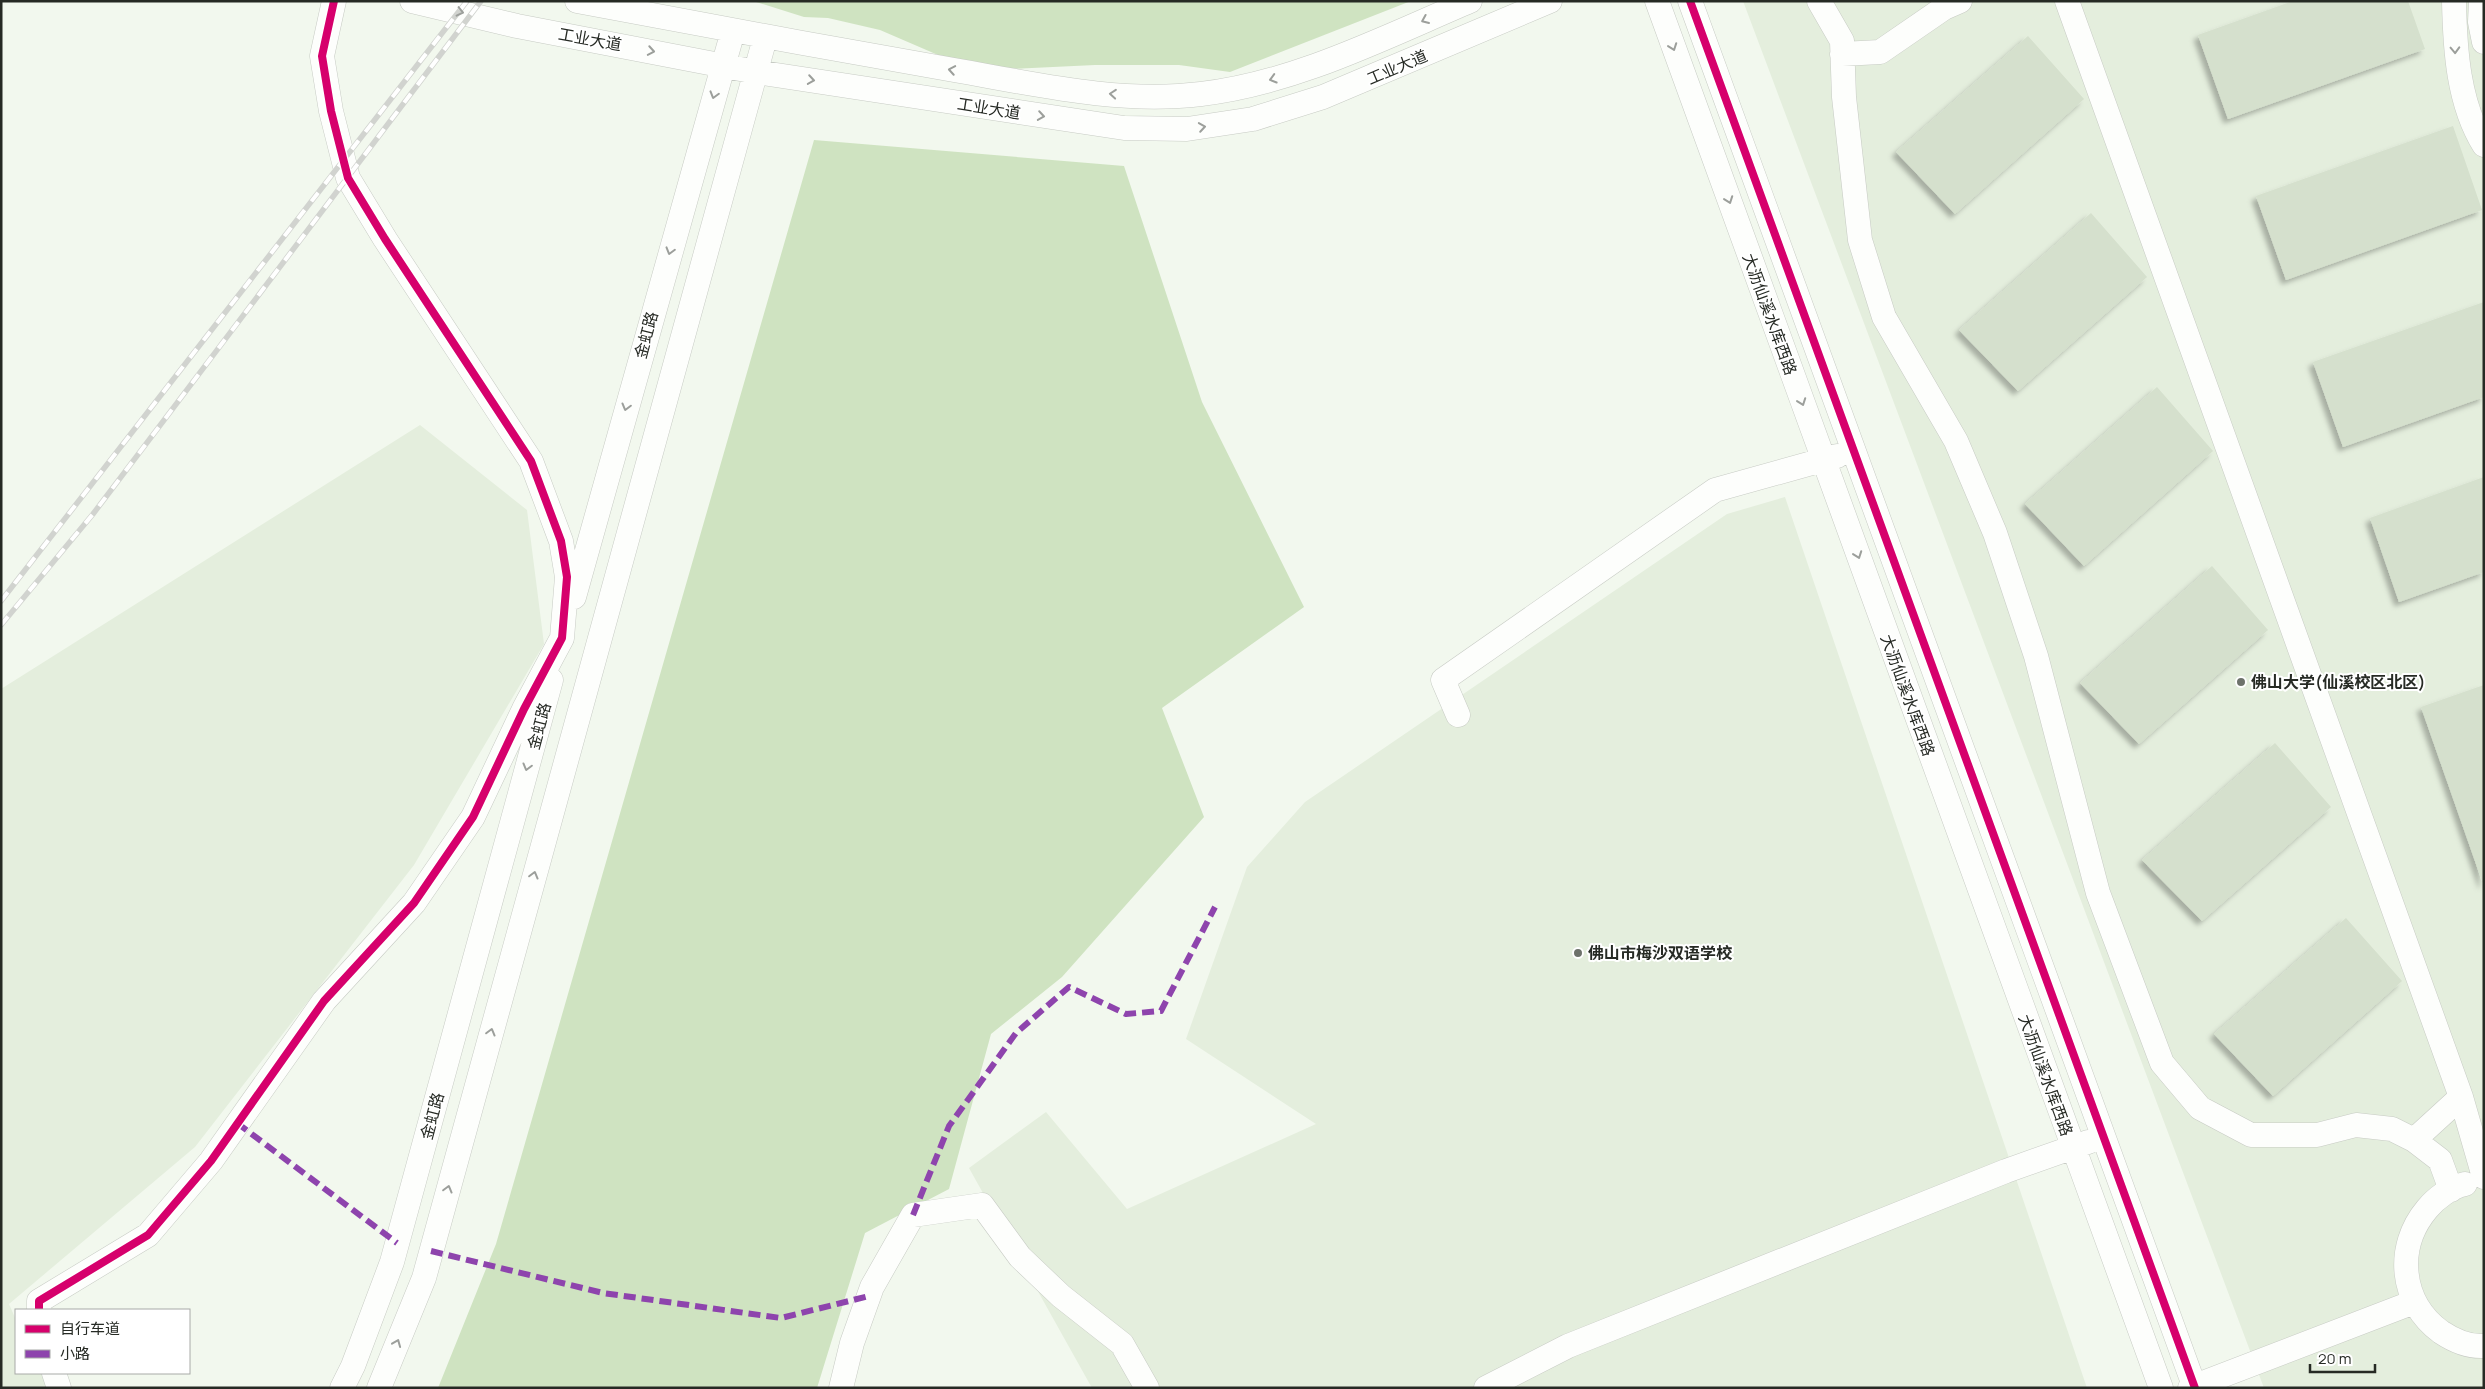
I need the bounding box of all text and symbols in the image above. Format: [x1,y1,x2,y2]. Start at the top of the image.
one-way arrow [455,6,464,17]
one-way arrow [1421,14,1430,25]
street label: 工业大道 [557,23,623,55]
one-way arrow [1667,42,1677,51]
street label: 工业大道 [1363,44,1431,90]
one-way arrow [647,45,656,55]
one-way arrow [2450,46,2461,54]
one-way arrow [948,65,957,75]
one-way arrow [1270,74,1278,84]
one-way arrow [807,75,815,85]
one-way arrow [1108,89,1116,100]
one-way arrow [710,90,720,98]
street label: 工业大道 [956,92,1022,124]
one-way arrow [1037,110,1045,120]
one-way arrow [1199,122,1207,133]
one-way arrow [1723,195,1733,204]
one-way arrow [665,246,675,254]
street label: 大沥仙溪水库西路 [1738,250,1802,378]
street label: 金虹路 [629,309,663,361]
one-way arrow [1796,397,1806,406]
one-way arrow [621,403,632,412]
one-way arrow [1852,550,1862,558]
street label: 大沥仙溪水库西路 [1876,631,1940,759]
place label: 佛山大学(仙溪校区北区) [2251,671,2426,693]
marker: 佛山大学(仙溪校区北区) [2235,676,2247,688]
street label: 金虹路 [522,700,556,752]
one-way arrow [523,762,533,770]
one-way arrow [529,872,539,880]
place label: 佛山市梅沙双语学校 [1588,942,1733,964]
marker: 佛山市梅沙双语学校 [1572,947,1584,959]
street label: 大沥仙溪水库西路 [2014,1011,2078,1139]
one-way arrow [486,1028,496,1037]
street label: 金虹路 [415,1090,449,1142]
one-way arrow [442,1184,453,1193]
legend [15,1309,190,1374]
text: 自行车道 [60,1318,120,1339]
one-way arrow [391,1339,402,1348]
scale bar [2310,1342,2375,1374]
text: 小路 [60,1343,90,1364]
text: 20 m [2318,1348,2351,1369]

